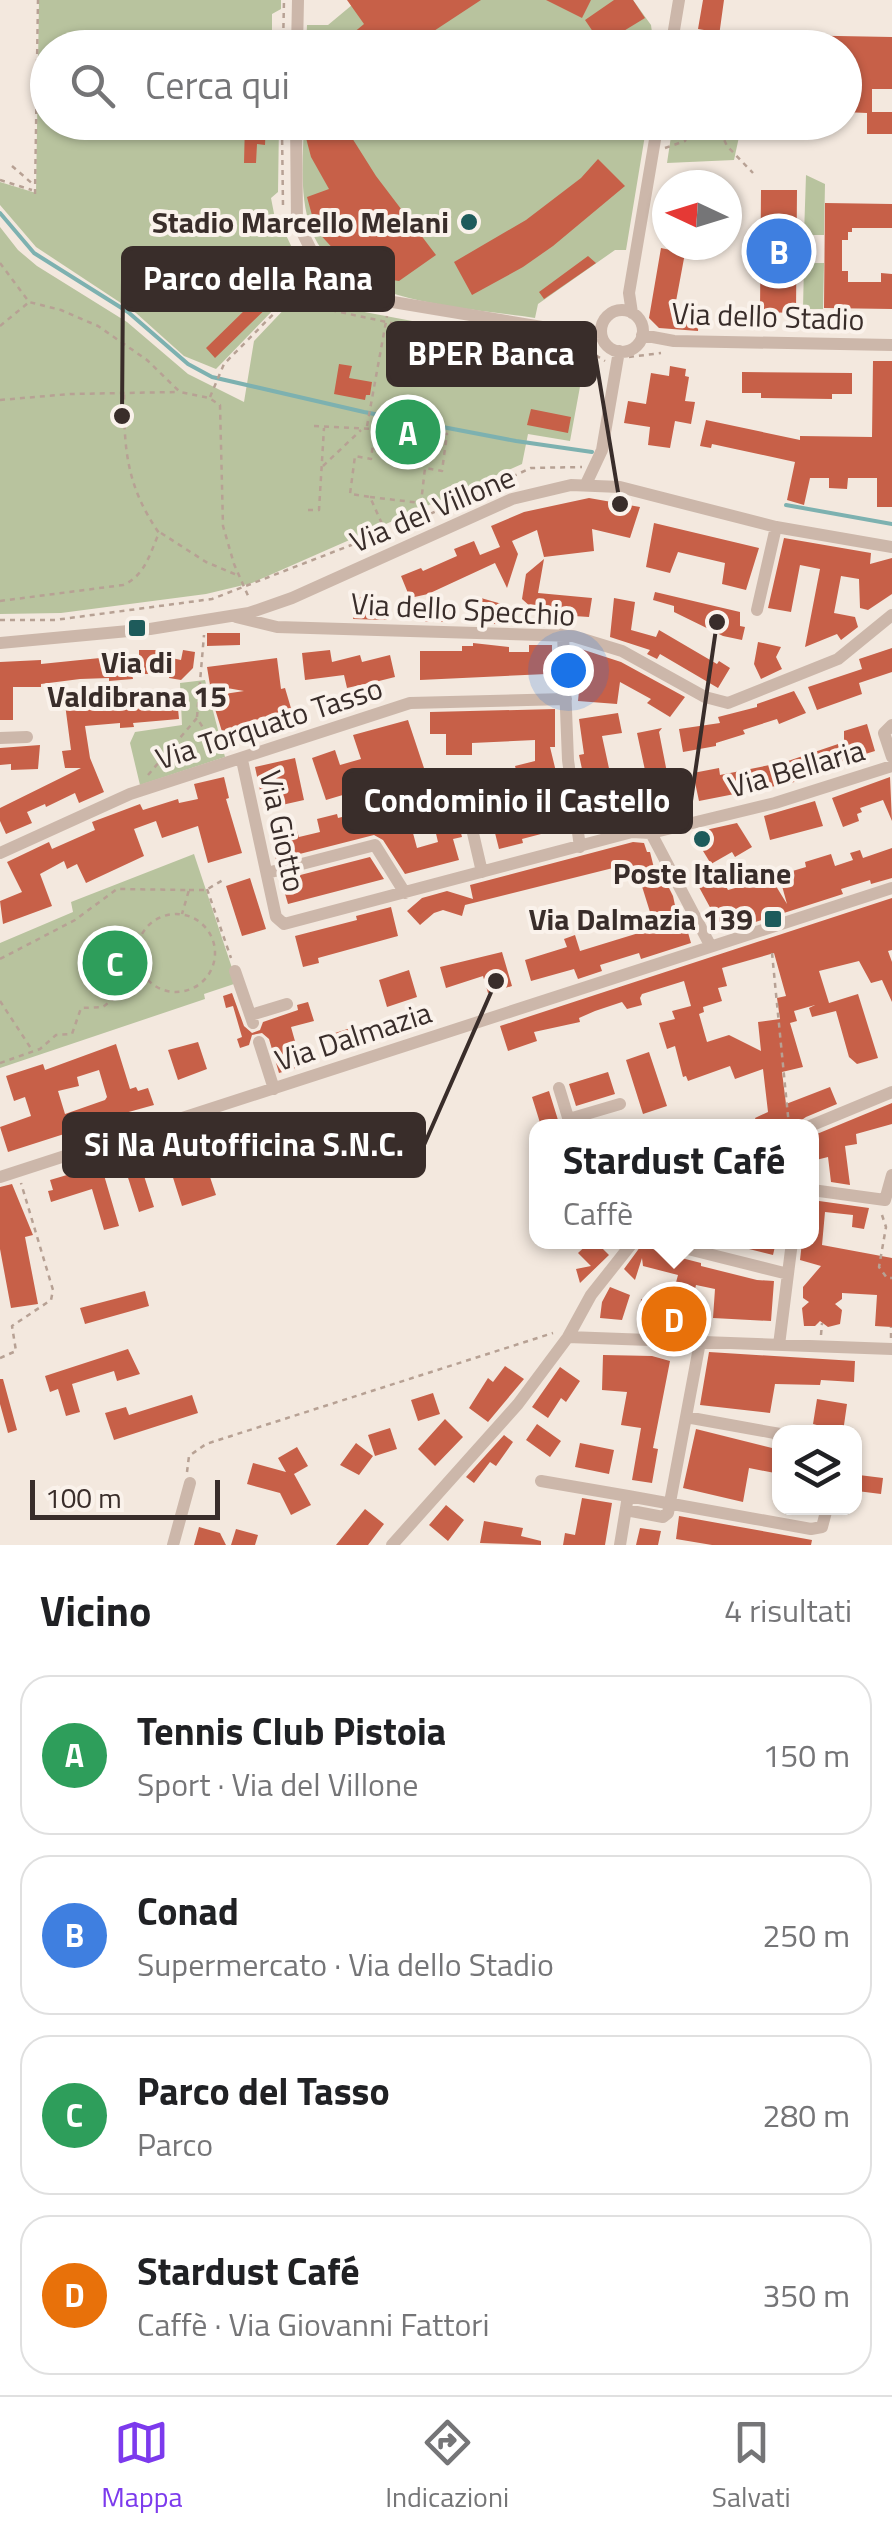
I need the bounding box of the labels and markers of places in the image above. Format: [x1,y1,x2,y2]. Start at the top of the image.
place label: Stadio Marcello Melani [152,199,449,245]
marker: Stadio Marcello Melani [458,211,480,233]
pin: B [746,214,812,288]
callout: Parco della Rana [123,248,393,310]
callout: BPER Banca [388,323,595,385]
pin: A [376,394,440,470]
marker: Via di Valdibrana 15 [126,617,148,639]
place label: Via di Valdibrana 15 [47,639,227,719]
callout: Condominio il Castello [344,770,691,832]
marker: Poste Italiane [691,828,713,850]
place label: Poste Italiane [613,850,791,896]
place label: Via Dalmazia 139 [528,896,753,942]
marker: Via Dalmazia 139 [762,908,784,930]
pin: C [82,926,148,1000]
callout: Si Na Autofficina S.N.C. [64,1114,424,1176]
pin: D [642,1282,706,1356]

